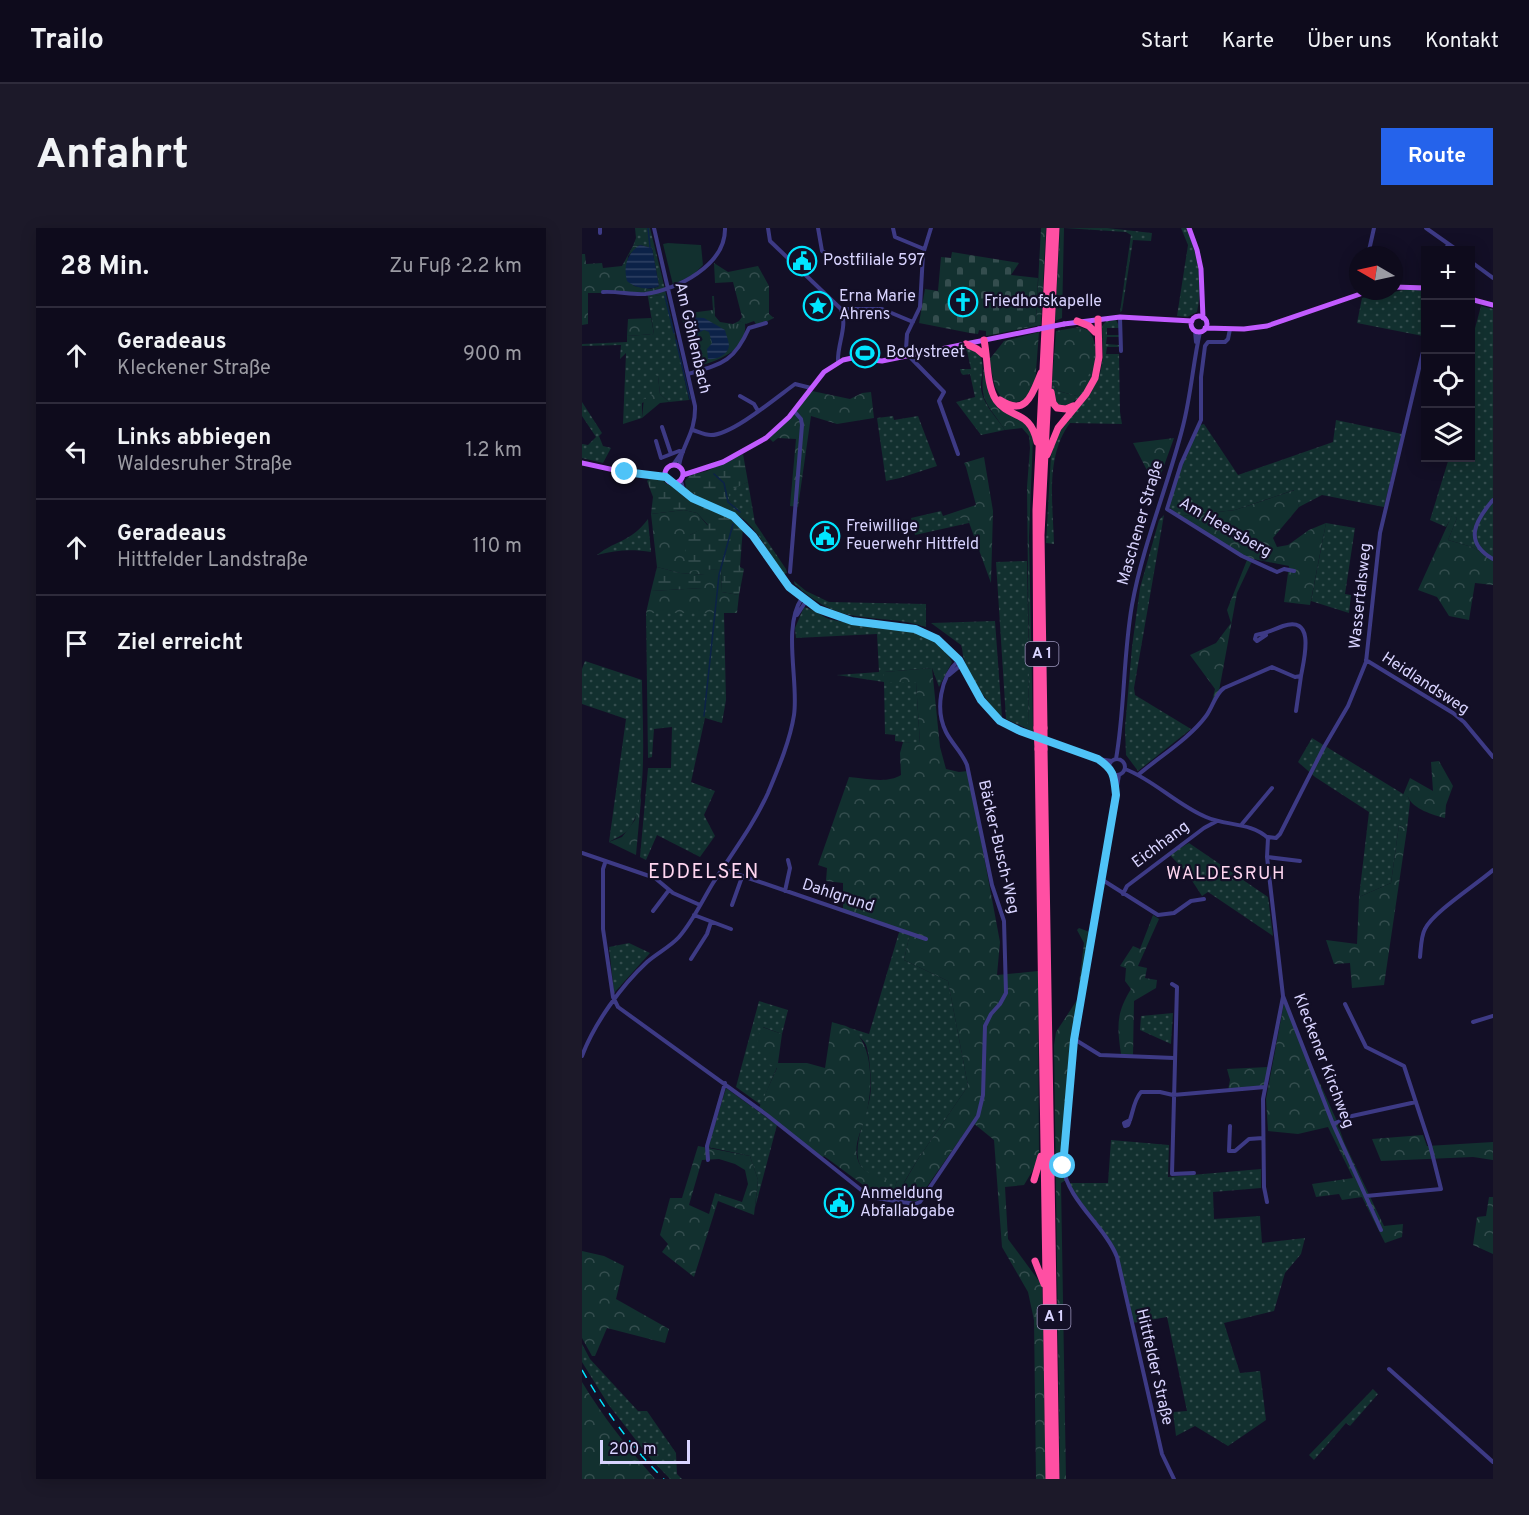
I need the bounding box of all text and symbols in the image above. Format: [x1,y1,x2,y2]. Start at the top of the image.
text: Trailo [30,23,104,59]
text: Start [1141,28,1189,55]
text: Karte [1222,28,1274,55]
text: Über uns [1307,28,1392,55]
text: Kontakt [1425,28,1499,55]
button: Route [1381,128,1493,185]
text: Anfahrt [36,130,189,183]
public building icon: Postfiliale 597 [786,245,818,277]
north arrow [1349,246,1403,300]
map controls [1421,246,1475,462]
button: + [1421,246,1475,300]
text: 28 Min. [60,251,149,284]
place label: Postfiliale 597 [823,251,925,271]
text: Zu Fuß · 2.2 km [389,254,522,280]
street label: Am Göhlenbach [669,280,715,396]
church icon: Friedhofskapelle [947,286,979,318]
place label: Erna Marie Ahrens [839,287,916,325]
place icon: Erna Marie Ahrens [802,290,834,322]
place label: Friedhofskapelle [984,292,1102,312]
button: − [1421,300,1475,354]
text: Geradeaus [117,329,227,356]
sports icon: Bodystreet [849,337,881,369]
icon: ahead [60,339,93,372]
text: 900 m [463,342,522,368]
place label: Bodystreet [886,343,965,363]
button: locate [1421,354,1475,408]
text: Kleckener Straße [117,356,271,382]
button: layers [1421,408,1475,462]
text: Links abbiegen [117,425,271,452]
icon: left [60,435,93,468]
text: 1.2 km [466,438,522,464]
text: Waldesruher Straße [117,452,292,478]
route end [611,458,637,484]
street label: Maschener Straße [1114,458,1168,588]
street label: Am Heersberg [1175,493,1275,563]
place label: Freiwillige Feuerwehr Hittfeld [846,517,979,555]
public building icon: Freiwillige Feuerwehr Hittfeld [809,520,841,552]
text: Geradeaus [117,521,227,548]
icon: ahead [60,531,93,564]
text: 110 m [473,534,522,560]
street label: Wassertalsweg [1345,542,1377,650]
text: Hittfelder Landstraße [117,548,308,574]
icon: arrive [60,627,93,660]
text: Ziel erreicht [117,630,243,657]
road number: A 1 [1026,642,1058,666]
street label: Heidlandsweg [1377,648,1473,720]
street label: Bäcker-Busch-Weg [973,778,1023,916]
street label: Eichhang [1128,817,1194,873]
district label: EDDELSEN [648,860,760,886]
district label: WALDESRUH [1166,863,1286,886]
street label: Dahlgrund [799,875,877,917]
street label: Kleckener Kirchweg [1288,991,1358,1131]
route start [1049,1152,1075,1178]
place label: Anmeldung Abfallabgabe [860,1184,955,1222]
public building icon: Anmeldung Abfallabgabe [823,1187,855,1219]
road number: A 1 [1038,1305,1070,1329]
street label: Hittfelder Straße [1131,1307,1177,1427]
scale bar [600,1437,690,1464]
text: 200 m [609,1440,657,1460]

